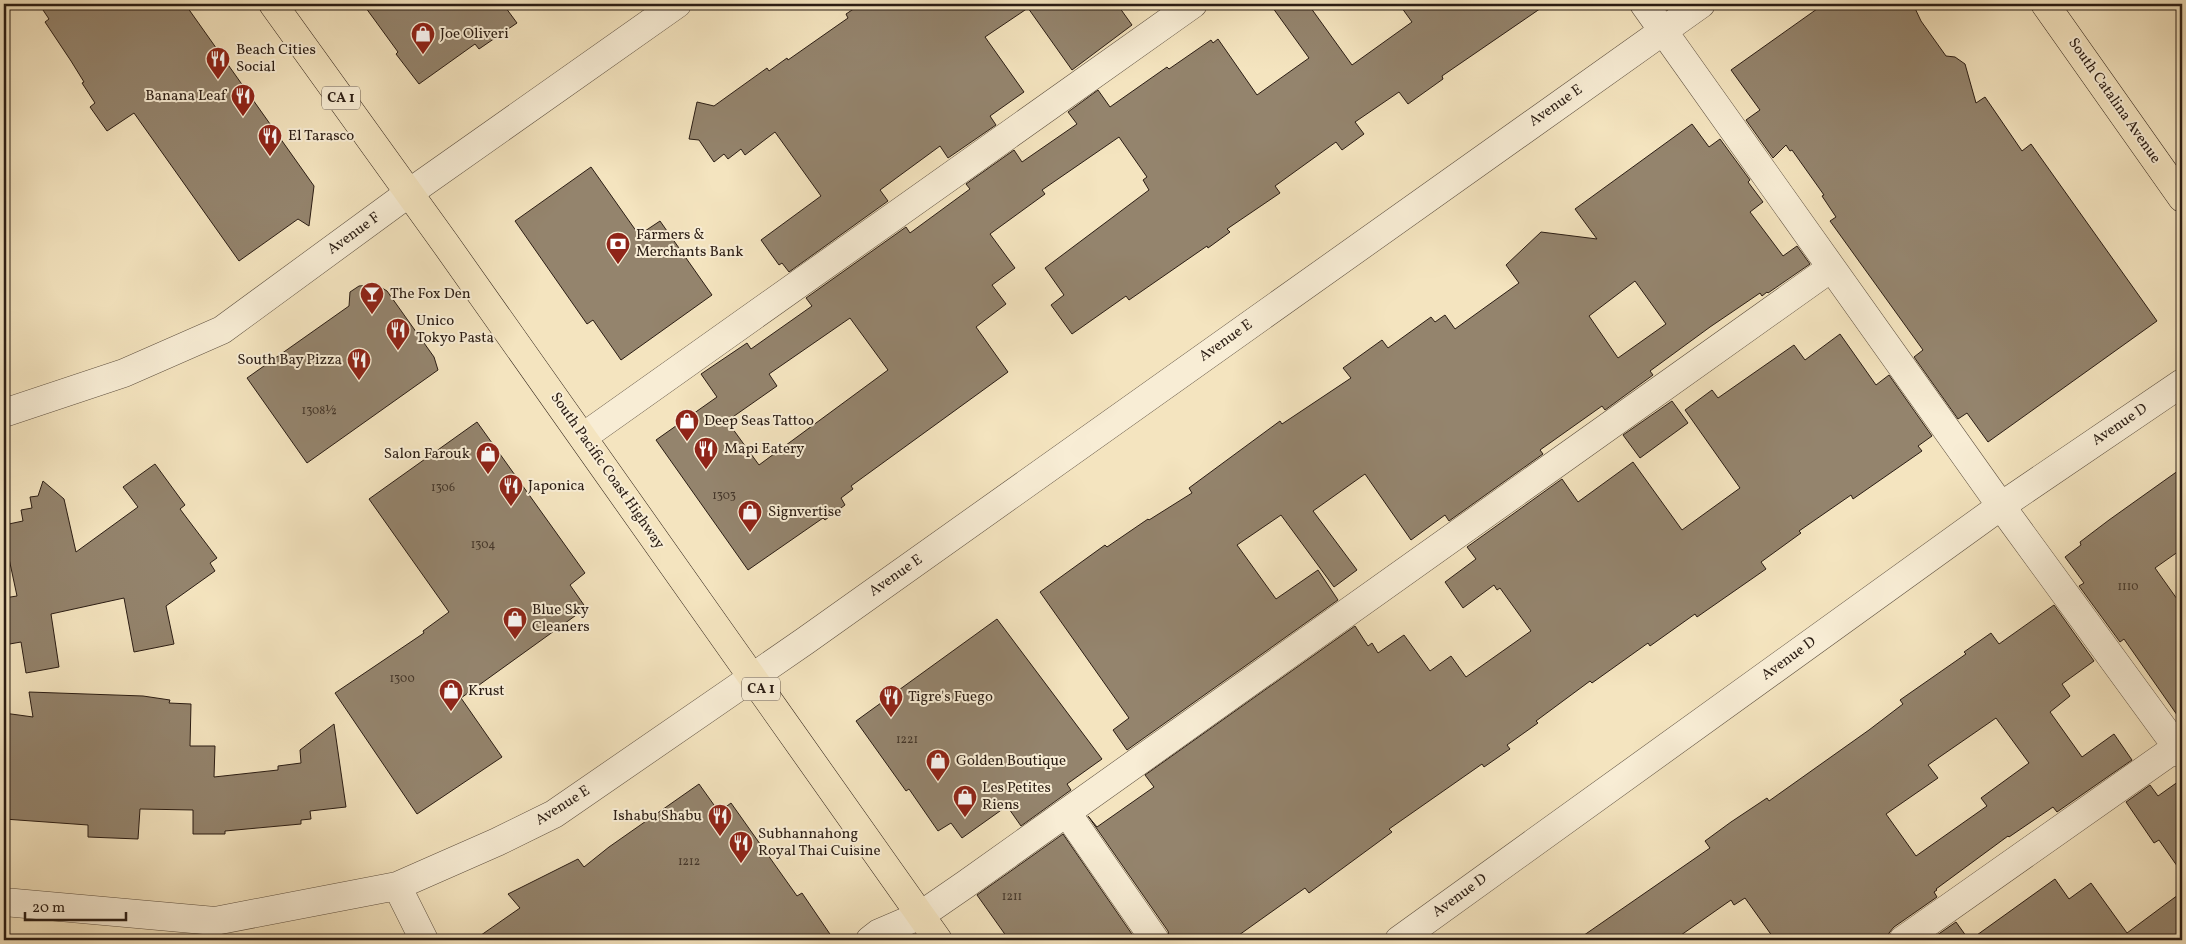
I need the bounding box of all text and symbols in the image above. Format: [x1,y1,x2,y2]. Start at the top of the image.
shop icon: Joe Oliveri [410,21,436,55]
place label: Joe Oliveri [440,24,509,45]
street label: South Catalina Avenue [2063,34,2165,168]
place label: Beach Cities Social [236,40,316,78]
restaurant icon: Beach Cities Social [205,46,231,80]
street label: Avenue E [1525,80,1587,132]
restaurant icon: Banana Leaf [230,83,256,117]
place label: Banana Leaf [145,86,228,107]
road number: CA 1 [322,86,360,110]
restaurant icon: El Tarasco [257,123,283,157]
place label: El Tarasco [288,126,354,147]
street label: Avenue F [323,208,385,260]
place label: Farmers & Merchants Bank [636,225,743,263]
bank icon: Farmers & Merchants Bank [605,231,631,265]
bar icon: The Fox Den [359,281,385,315]
place label: The Fox Den [390,284,471,305]
place label: Unico Tokyo Pasta [416,311,494,349]
street label: Avenue E [1195,315,1257,367]
restaurant icon: Unico Tokyo Pasta [385,317,411,351]
restaurant icon: South Bay Pizza [346,347,372,381]
place label: South Bay Pizza [237,350,342,371]
street label: South Pacific Coast Highway [545,388,669,554]
street label: Avenue D [2088,399,2152,451]
house number: 1308½ [301,403,337,419]
shop icon: Deep Seas Tattoo [674,408,700,442]
place label: Deep Seas Tattoo [704,411,814,432]
restaurant icon: Mapi Eatery [693,436,719,470]
place label: Mapi Eatery [724,439,804,460]
shop icon: Salon Farouk [475,441,501,475]
place label: Salon Farouk [384,444,470,465]
restaurant icon: Japonica [498,473,524,507]
place label: Japonica [528,476,585,497]
house number: 1306 [431,480,455,496]
house number: 1303 [712,488,736,504]
shop icon: Signvertise [737,499,763,533]
place label: Signvertise [768,502,841,523]
house number: 1304 [471,537,495,553]
street label: Avenue E [865,550,927,602]
house number: 1110 [2117,579,2139,595]
place label: Blue Sky Cleaners [532,600,590,638]
shop icon: Blue Sky Cleaners [502,606,528,640]
street label: Avenue D [1757,632,1821,686]
house number: 1300 [389,671,415,687]
shop icon: Krust [438,678,464,712]
road number: CA 1 [742,678,780,701]
place label: Krust [468,681,505,702]
restaurant icon: Tigre's Fuego [878,684,904,718]
place label: Tigre's Fuego [908,687,993,708]
house number: 1221 [896,732,918,748]
shop icon: Golden Boutique [925,748,951,782]
place label: Golden Boutique [956,751,1066,772]
place label: Les Petites Riens [982,778,1051,816]
street label: Avenue E [532,781,594,831]
shop icon: Les Petites Riens [952,784,978,818]
restaurant icon: Ishabu Shabu [707,803,733,837]
place label: Ishabu Shabu [613,806,702,827]
place label: Subhannahong Royal Thai Cuisine [758,824,881,862]
restaurant icon: Subhannahong Royal Thai Cuisine [728,830,754,864]
house number: 1212 [678,854,700,870]
street label: Avenue D [1428,869,1492,923]
scale bar [25,889,126,921]
house number: 1211 [1002,889,1022,905]
text: 20 m [32,898,65,919]

